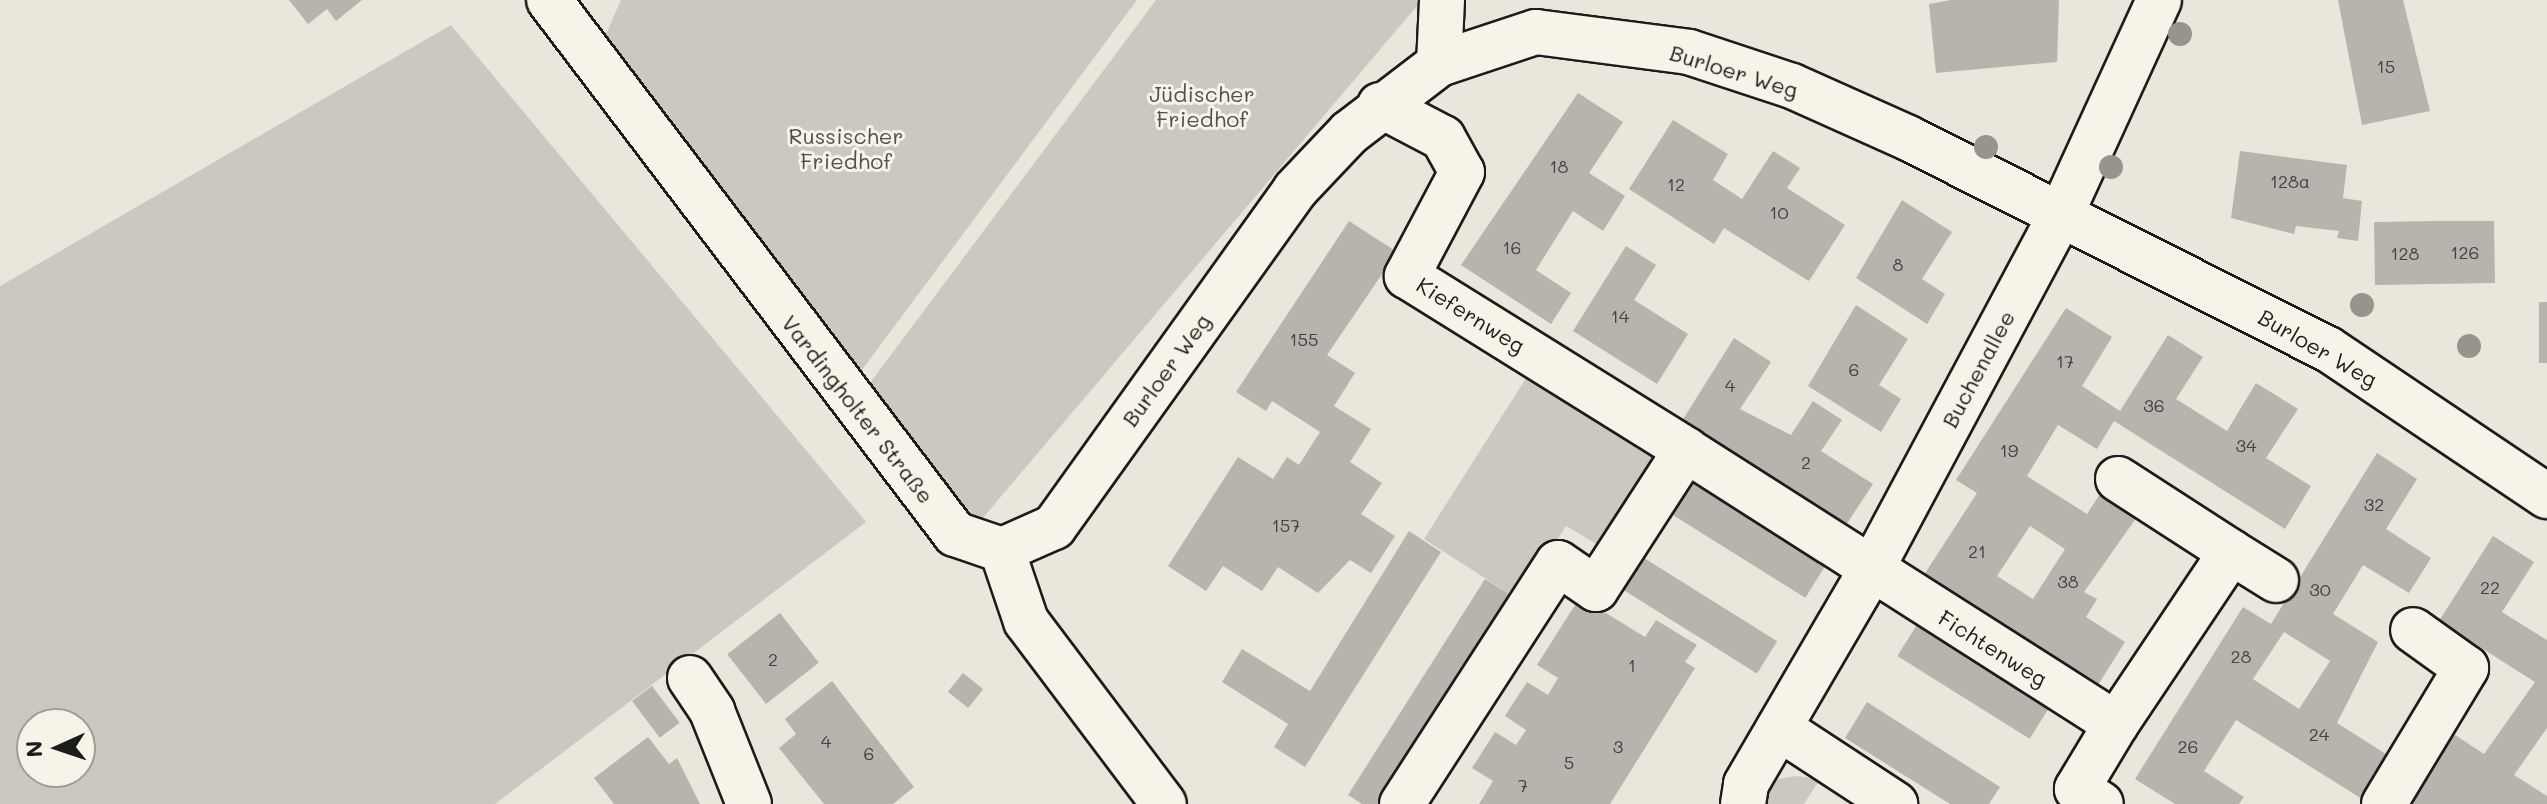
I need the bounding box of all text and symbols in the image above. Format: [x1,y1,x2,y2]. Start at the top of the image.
street label: Burloer Weg [1667,39,1801,103]
house number: 15 [2377,55,2395,77]
park label: Jüdischer Friedhof [1149,80,1255,132]
park label: Russischer Friedhof [789,122,903,174]
house number: 18 [1550,155,1568,177]
house number: 128a [2270,170,2310,192]
house number: 12 [1667,173,1685,195]
house number: 10 [1769,201,1789,223]
house number: 16 [1503,236,1521,258]
house number: 126 [2451,241,2479,263]
house number: 128 [2391,242,2419,264]
house number: 8 [1893,253,1903,275]
street label: Kiefernweg [1412,271,1530,359]
street label: Burloer Weg [2254,303,2382,393]
house number: 14 [1611,305,1629,327]
street label: Buchenallee [1936,306,2020,432]
street label: Burloer Weg [1116,309,1216,431]
street label: Vardingholter Straße [776,310,940,508]
house number: 155 [1289,328,1319,350]
house number: 17 [2056,350,2074,372]
house number: 6 [1849,358,1859,380]
house number: 4 [1725,374,1735,396]
house number: 36 [2143,394,2165,416]
house number: 34 [2235,434,2257,456]
house number: 19 [2000,439,2018,461]
house number: 2 [1801,451,1811,473]
house number: 32 [2364,493,2384,515]
house number: 157 [1272,514,1300,536]
house number: 21 [1968,540,1986,562]
house number: 38 [2057,570,2079,592]
house number: 22 [2480,576,2500,598]
house number: 30 [2309,578,2331,600]
street label: Fichtenweg [1934,604,2052,692]
house number: 28 [2231,645,2251,667]
house number: 2 [768,648,778,670]
house number: 1 [1628,654,1636,676]
north arrow [16,708,96,788]
house number: 24 [2309,723,2329,745]
house number: 4 [821,730,831,752]
house number: 3 [1613,735,1623,757]
house number: 26 [2178,735,2198,757]
text: N [19,740,48,758]
house number: 6 [864,742,874,764]
house number: 5 [1564,751,1574,773]
house number: 7 [1518,774,1528,796]

